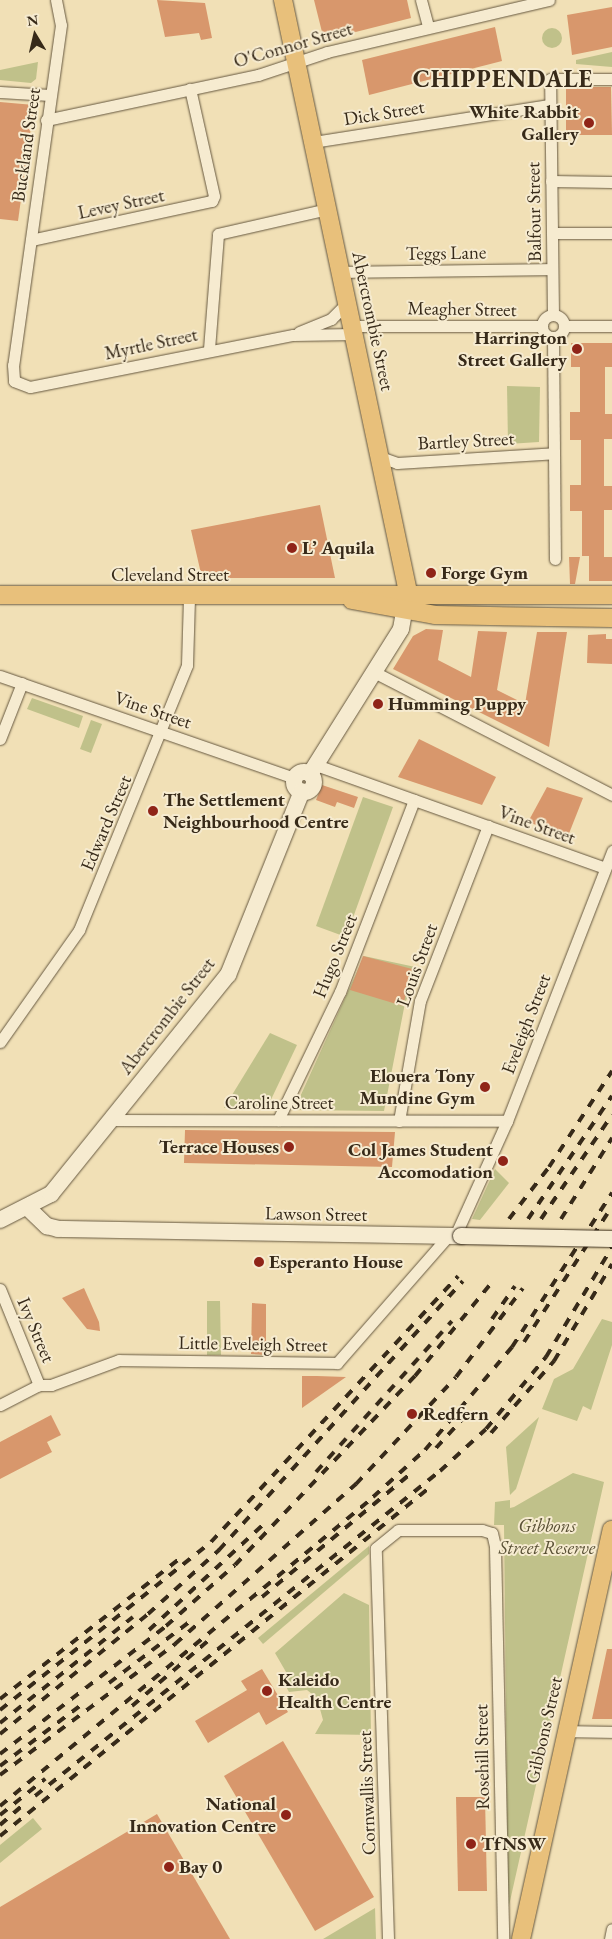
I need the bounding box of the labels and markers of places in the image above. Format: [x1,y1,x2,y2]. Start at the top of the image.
place label: White Rabbit Gallery [469,101,579,145]
marker: White Rabbit Gallery [583,117,595,129]
place label: Harrington Street Gallery [458,327,567,371]
marker: Harrington Street Gallery [571,343,583,355]
place label: L’ Aquila [302,537,374,559]
marker: L’ Aquila [286,542,298,554]
place label: Forge Gym [441,562,528,584]
marker: Forge Gym [425,567,437,579]
place label: Humming Puppy [388,693,526,715]
marker: Humming Puppy [372,698,384,710]
place label: The Settlement Neighbourhood Centre [163,789,349,833]
marker: The Settlement Neighbourhood Centre [147,805,159,817]
place label: Elouera Tony Mundine Gym [359,1065,475,1109]
marker: Elouera Tony Mundine Gym [479,1081,491,1093]
place label: Terrace Houses [159,1136,279,1158]
place label: Col James Student Accomodation [348,1139,493,1183]
marker: Terrace Houses [283,1141,295,1153]
marker: Col James Student Accomodation [497,1155,509,1167]
place label: Esperanto House [269,1251,403,1273]
marker: Esperanto House [253,1256,265,1268]
place label: Redfern [423,1403,489,1425]
marker: Redfern [405,1407,419,1421]
place label: Kaleido Health Centre [278,1669,391,1713]
marker: Kaleido Health Centre [260,1684,274,1698]
place label: National Innovation Centre [129,1793,276,1837]
marker: National Innovation Centre [280,1809,292,1821]
place label: TfNSW [481,1833,546,1855]
marker: TfNSW [465,1838,477,1850]
place label: Bay 0 [179,1856,222,1878]
marker: Bay 0 [163,1861,175,1873]

